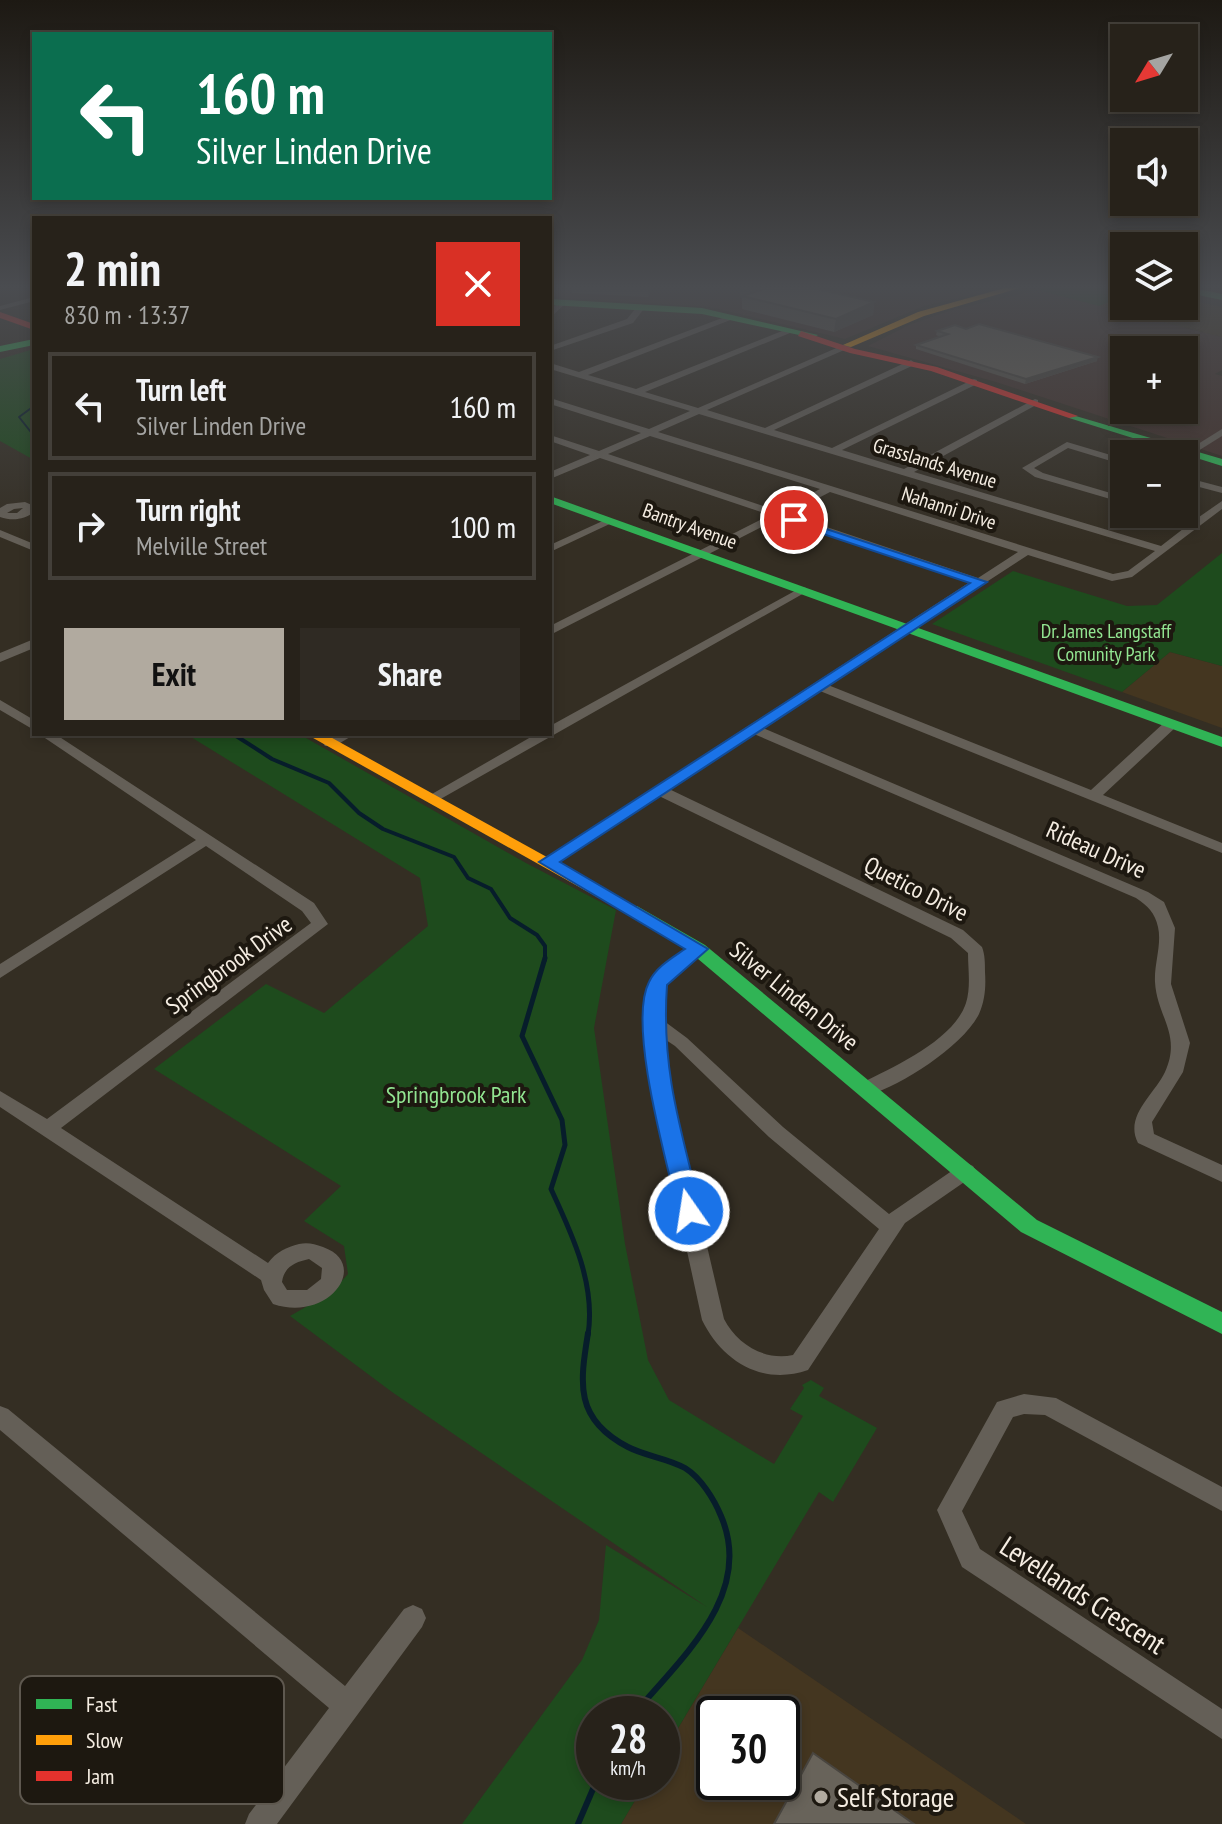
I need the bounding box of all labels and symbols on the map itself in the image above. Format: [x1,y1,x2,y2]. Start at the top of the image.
north arrow [1110,24,1198,112]
street label: Grasslands Avenue [870,432,1000,494]
street label: Nahanni Drive [898,480,1000,536]
pin [760,486,828,554]
street label: Bantry Avenue [639,497,741,555]
park label: Dr. James Langstaff Comunity Park [1041,618,1172,667]
street label: Rideau Drive [1042,814,1151,885]
street label: Quetico Drive [859,849,973,928]
street label: Springbrook Drive [160,908,298,1021]
street label: Silver Linden Drive [723,934,865,1057]
park label: Springbrook Park [386,1079,527,1110]
position arrow [647,1169,731,1253]
street label: Levellands Crescent [993,1527,1173,1662]
legend [20,1676,284,1804]
text: Fast [86,1690,117,1718]
speed limit sign: 30 [696,1696,800,1800]
text: Slow [86,1726,123,1754]
text: Jam [85,1762,114,1790]
place label: Self Storage [837,1778,954,1815]
marker: Self Storage [812,1788,830,1806]

